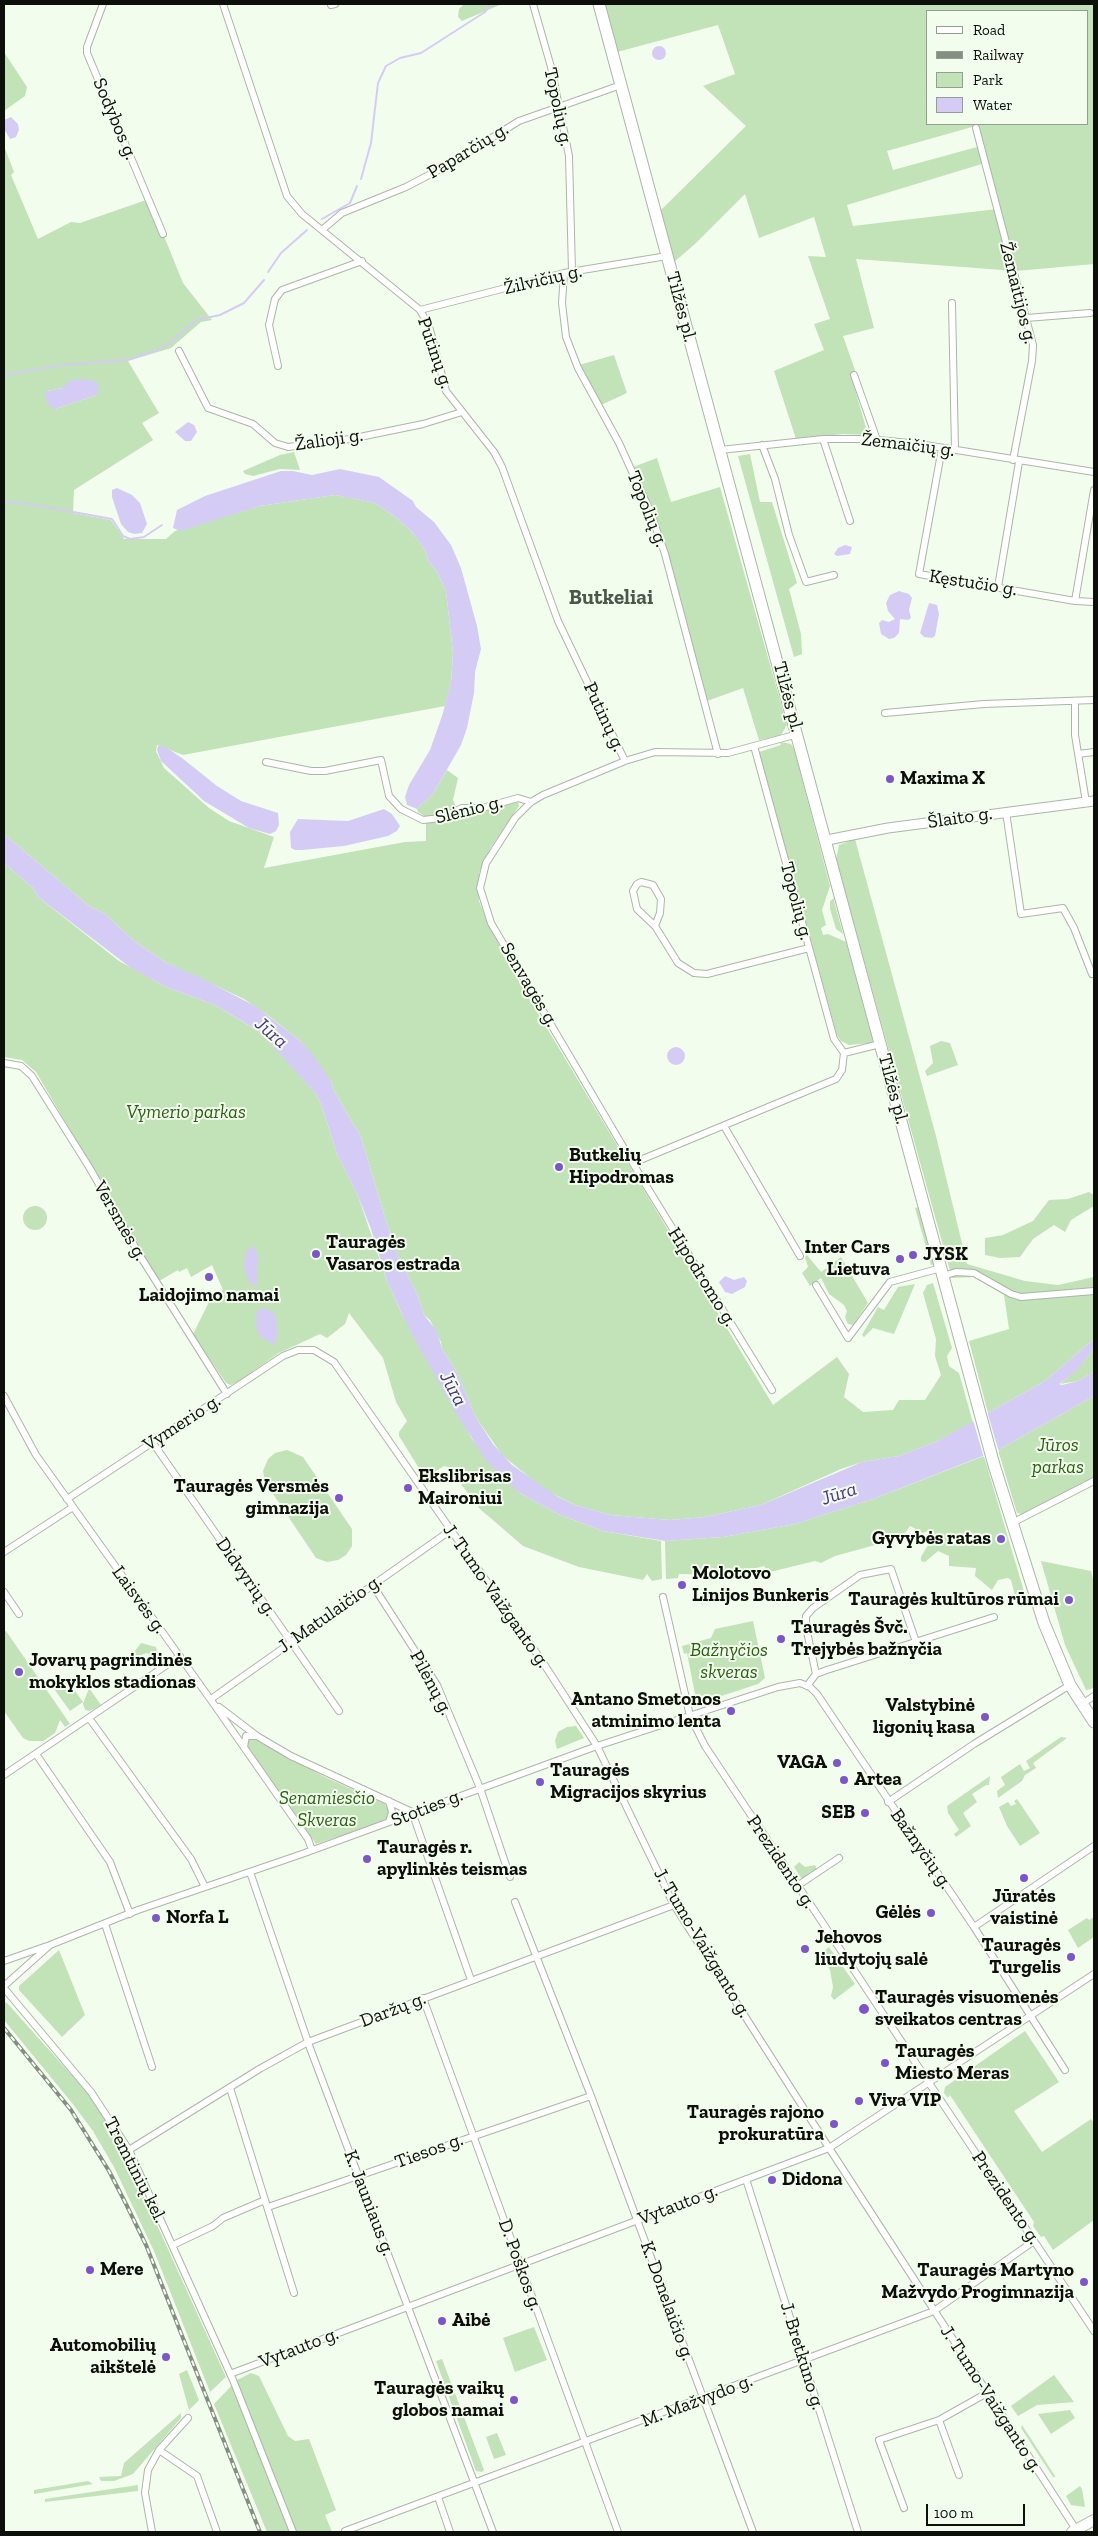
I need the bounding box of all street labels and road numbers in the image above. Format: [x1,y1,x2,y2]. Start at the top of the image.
street label: Topolių g. [539,66,577,148]
street label: Sodybos g. [88,75,142,163]
street label: Paparčių g. [423,118,513,184]
street label: Žemaitijos g. [994,240,1042,346]
street label: Žilvičių g. [502,260,584,300]
street label: Tilžės pl. [661,269,701,345]
street label: Putinų g. [412,314,458,392]
street label: Žalioji g. [293,424,365,456]
street label: Žemaičių g. [860,428,956,462]
street label: Topolių g. [621,468,673,550]
street label: Kęstučio g. [927,565,1019,601]
street label: Tilžės pl. [768,659,808,735]
street label: Putinų g. [578,679,630,755]
street label: Slėnio g. [433,791,505,829]
street label: Šlaito g. [926,802,994,834]
street label: Topolių g. [775,859,817,943]
street label: Senvagės g. [495,939,563,1031]
street label: Tilžės pl. [873,1051,913,1127]
street label: Versmės g. [88,1177,152,1265]
street label: Hipodromo g. [662,1223,742,1331]
street label: Vymerio g. [139,1389,225,1457]
street label: J. Tumo-Vaižganto g. [438,1520,554,1672]
street label: Didvyrių g. [211,1533,281,1621]
street label: Laisvės g. [107,1562,171,1638]
street label: J. Matulaičio g. [274,1570,386,1658]
street label: Pilėnų g. [404,1647,458,1719]
street label: Stoties g. [388,1784,466,1832]
street label: Bažnyčių g. [885,1805,957,1893]
street label: Prezidento g. [742,1811,820,1913]
street label: J. Tumo-Vaižganto g. [648,1864,756,2022]
street label: Daržų g. [357,1987,429,2033]
street label: Tremtinių kel. [99,2113,171,2227]
street label: Tiesos g. [392,2128,466,2174]
street label: K. Jauniaus g. [338,2147,400,2259]
street label: Prezidento g. [967,2147,1045,2249]
street label: Vytauto g. [635,2179,721,2231]
street label: D. Poškos g. [493,2216,547,2314]
street label: K. Donelaičio g. [635,2238,699,2364]
street label: J. Bretkūno g. [775,2299,829,2413]
street label: J. Tumo-Vaižganto g. [935,2321,1047,2477]
street label: Vytauto g. [256,2322,342,2374]
street label: M. Mažvydo g. [638,2369,756,2433]

